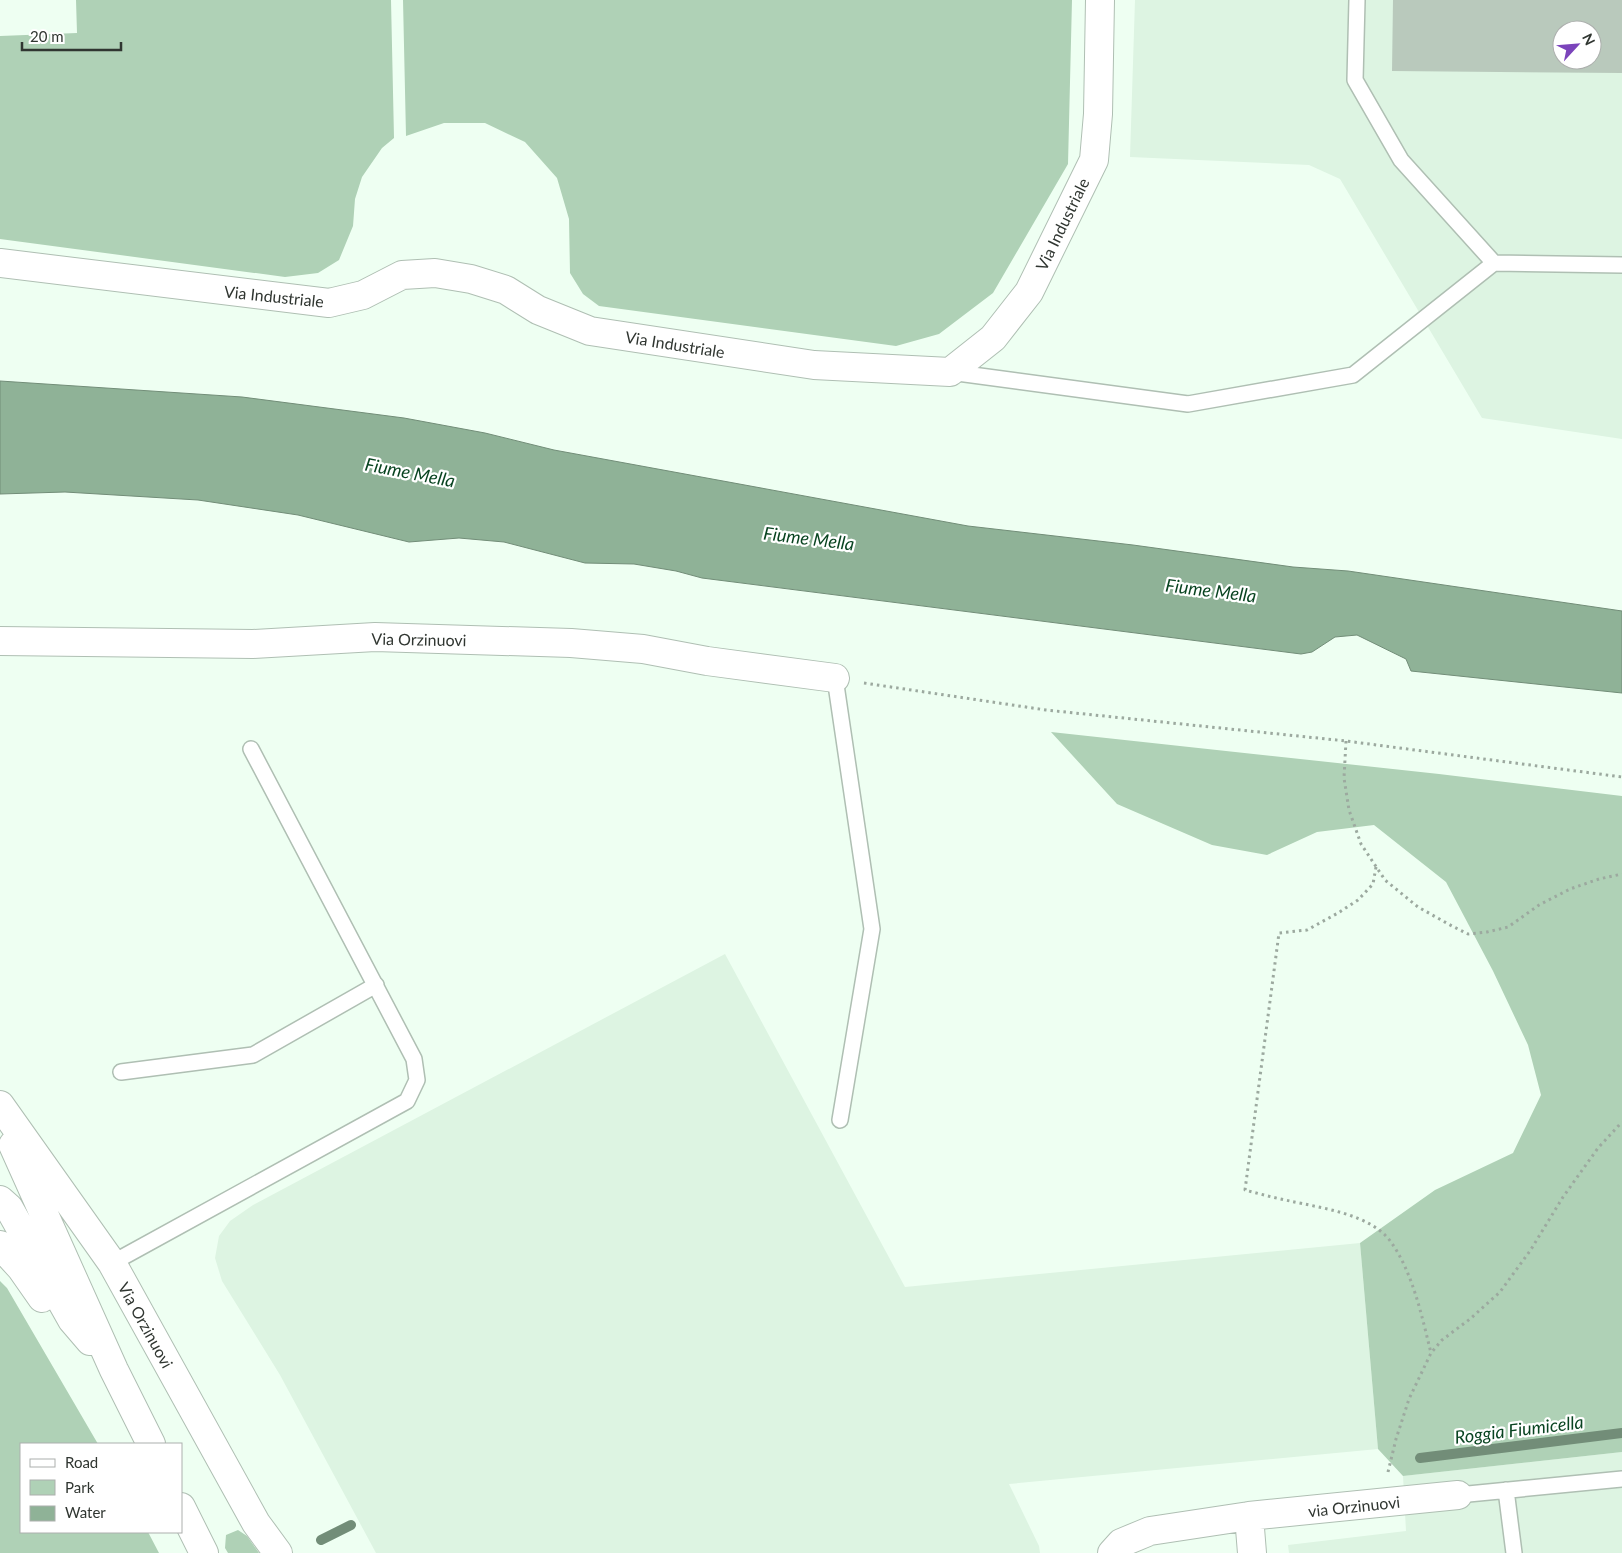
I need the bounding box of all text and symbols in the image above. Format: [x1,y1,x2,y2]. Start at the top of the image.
scale bar [22,20,121,52]
north arrow [1552,20,1602,70]
text: 20 m [30,27,64,45]
text: N [1579,31,1599,48]
street label: Via Industriale [1031,175,1093,273]
street label: Via Industriale [223,281,325,311]
street label: Via Industriale [624,327,726,361]
water label: Fiume Mella [363,452,457,492]
water label: Fiume Mella [762,522,856,554]
water label: Fiume Mella [1164,574,1258,606]
street label: Via Orzinuovi [371,629,467,649]
street label: Via Orzinuovi [115,1279,177,1371]
water label: Roggia Fiumicella [1453,1410,1585,1448]
legend [20,1443,182,1533]
text: Road [65,1453,98,1471]
text: Park [65,1478,95,1496]
street label: via Orzinuovi [1307,1492,1401,1520]
text: Water [65,1503,106,1521]

